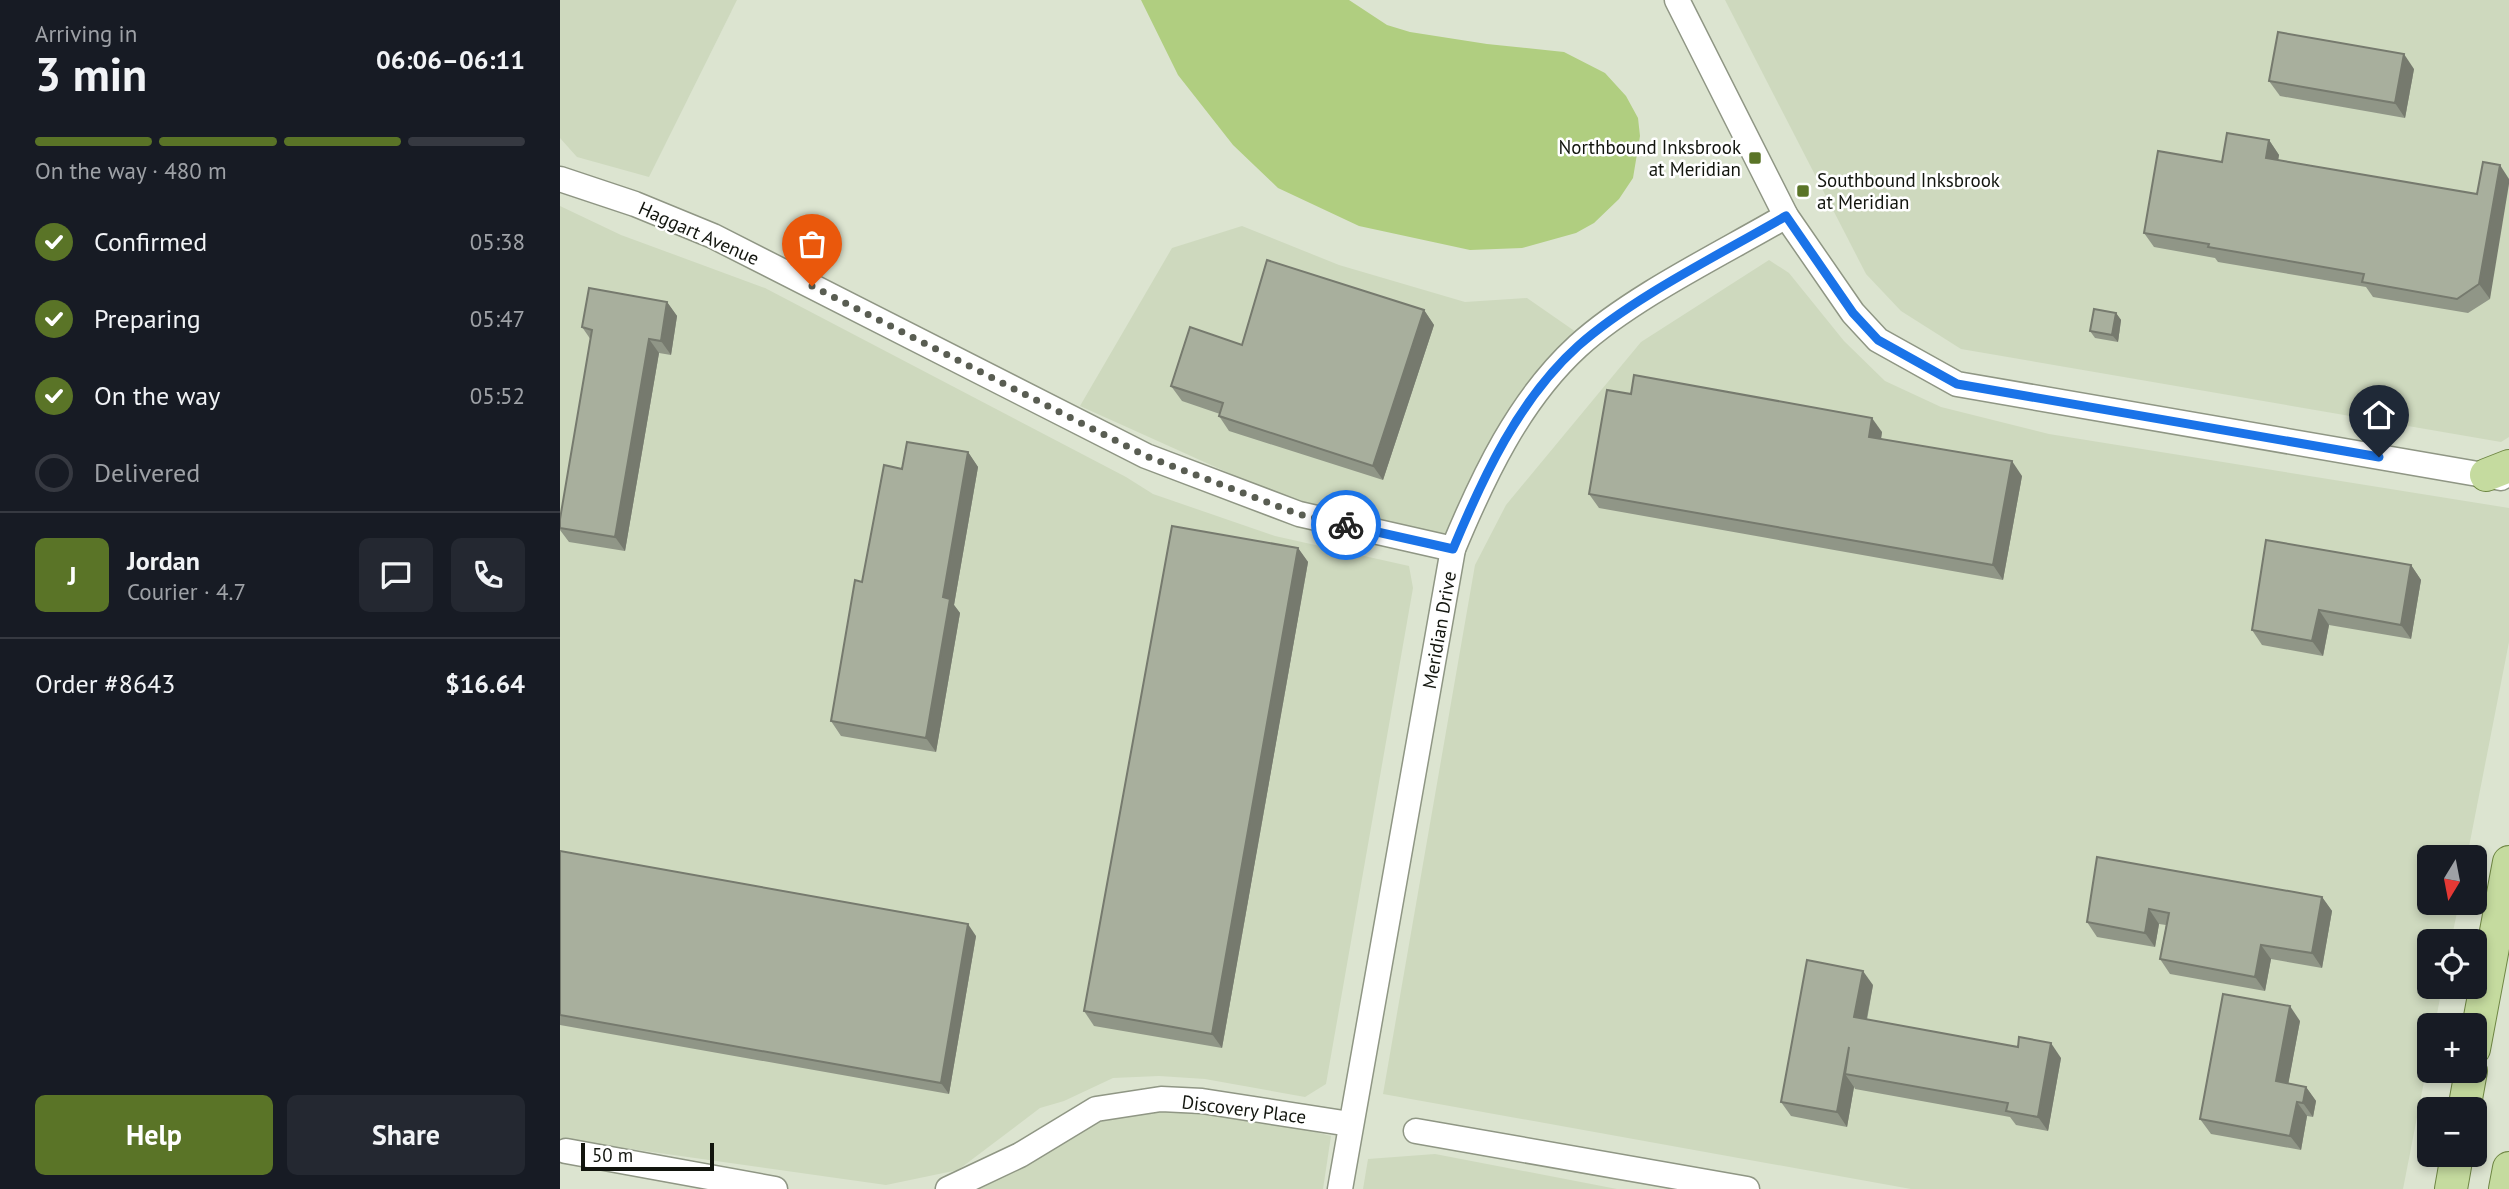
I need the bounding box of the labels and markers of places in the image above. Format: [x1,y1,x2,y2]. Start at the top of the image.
place label: Northbound Inksbrook at Meridian [1559,135,1741,181]
marker: Northbound Inksbrook at Meridian [1747,150,1763,166]
place label: Southbound Inksbrook at Meridian [1817,168,2000,214]
marker: Southbound Inksbrook at Meridian [1795,183,1811,199]
pin [782,214,842,286]
pin [2349,385,2409,457]

